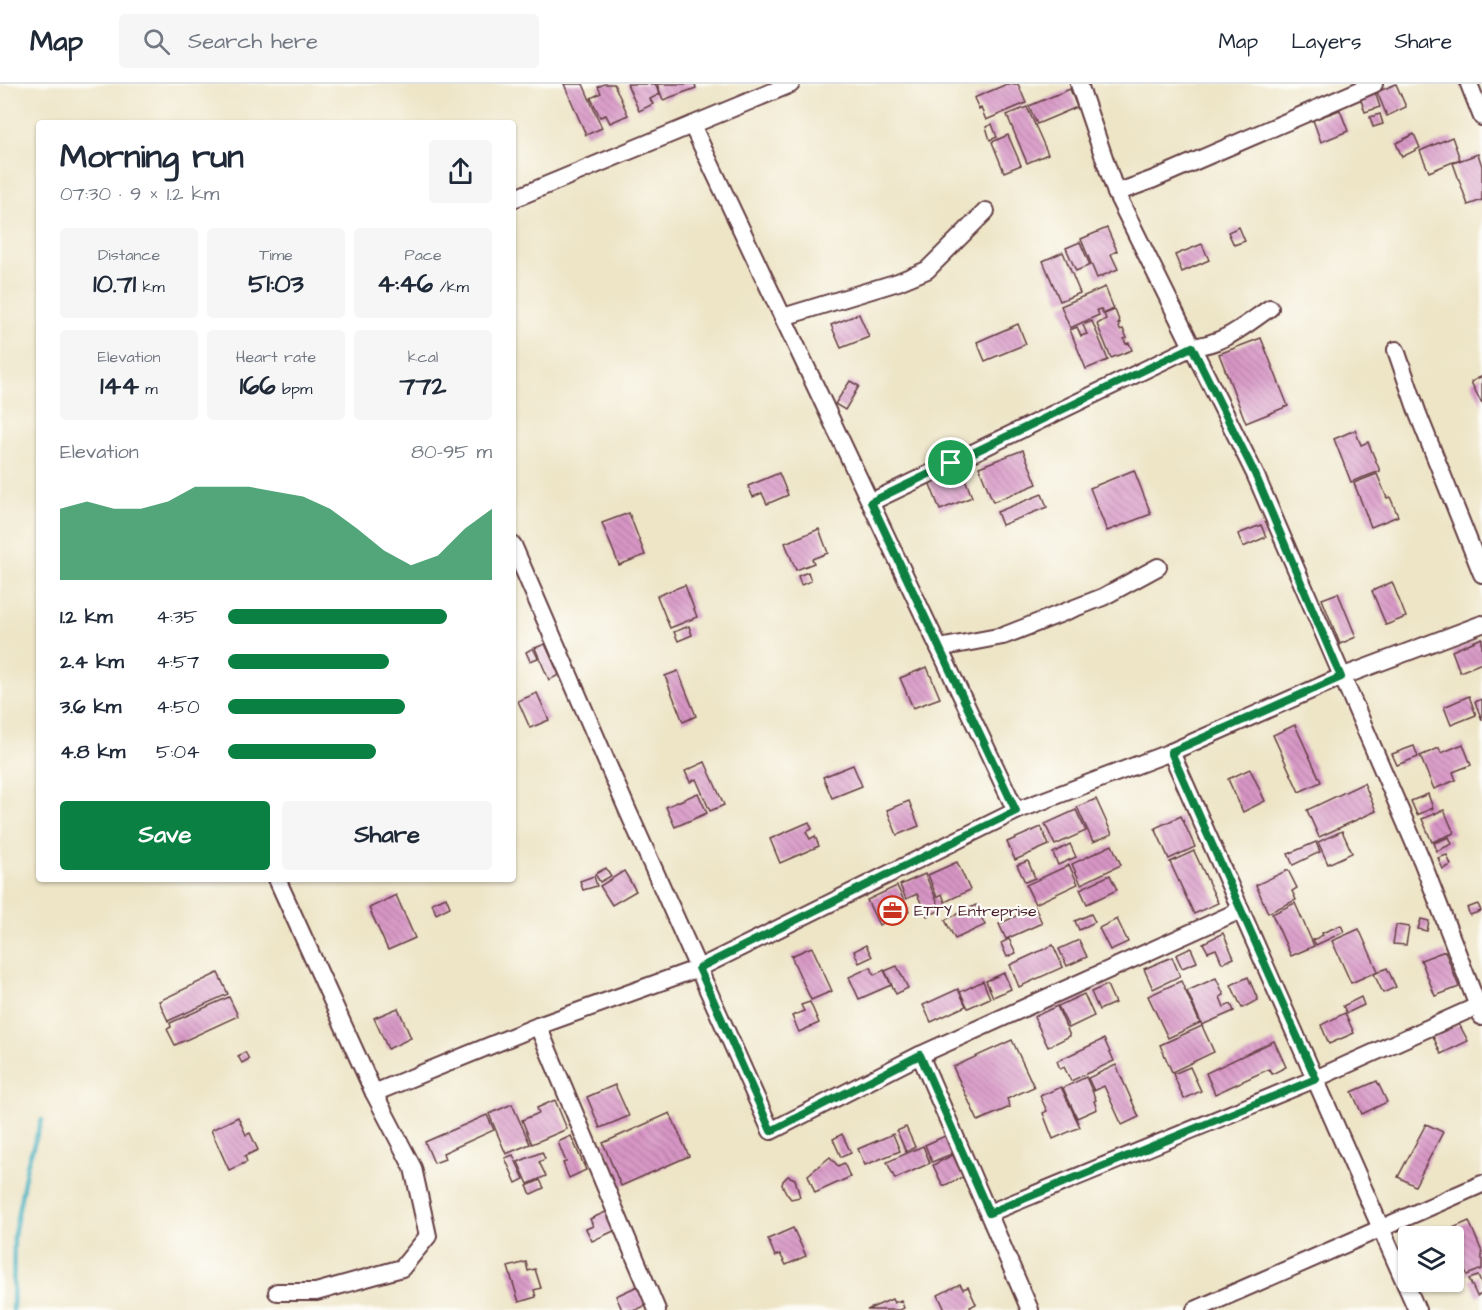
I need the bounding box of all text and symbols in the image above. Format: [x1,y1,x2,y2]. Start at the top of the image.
search box [119,14,539,68]
text: Map [30,22,83,61]
icon: search [140,25,173,58]
text: Search here [188,26,318,57]
text: Map [1218,27,1258,56]
text: Layers [1291,27,1361,56]
text: Share [1394,27,1452,56]
text: Morning run [60,134,244,180]
button: share [429,140,492,203]
text: 07:30 · 9 × 1.2 km [60,180,219,208]
text: Distance [98,244,160,266]
text: Time [259,244,293,266]
text: Pace [404,244,442,266]
text: 10.71 [93,266,136,302]
text: 51:03 [248,266,304,302]
text: 4:46 [377,266,433,302]
text: km [136,276,165,298]
text: /km [433,276,469,298]
text: Elevation [98,346,160,368]
text: Heart rate [236,346,316,368]
text: kcal [408,346,438,368]
text: 144 [100,368,139,404]
text: 166 [240,368,276,404]
text: 772 [400,368,446,404]
text: m [139,378,158,400]
text: bpm [276,378,312,400]
pin [925,437,976,488]
text: Elevation [60,438,139,466]
text: 80–95 m [411,438,492,466]
icon: arrive [934,446,967,479]
text: 1.2 km [60,603,113,631]
text: 4:35 [156,603,197,631]
text: 2.4 km [60,648,124,676]
text: 4:57 [156,648,199,676]
text: 3.6 km [60,693,121,721]
text: 4:50 [156,693,200,721]
text: 4.8 km [60,738,125,766]
text: 5:04 [156,738,200,766]
button: Save [60,801,270,870]
button: Share [282,801,492,870]
office icon: ETTY Entreprise [877,894,909,926]
place label: ETTY Entreprise [914,900,1037,922]
map controls [1398,1226,1464,1292]
button: layers [1398,1226,1464,1292]

